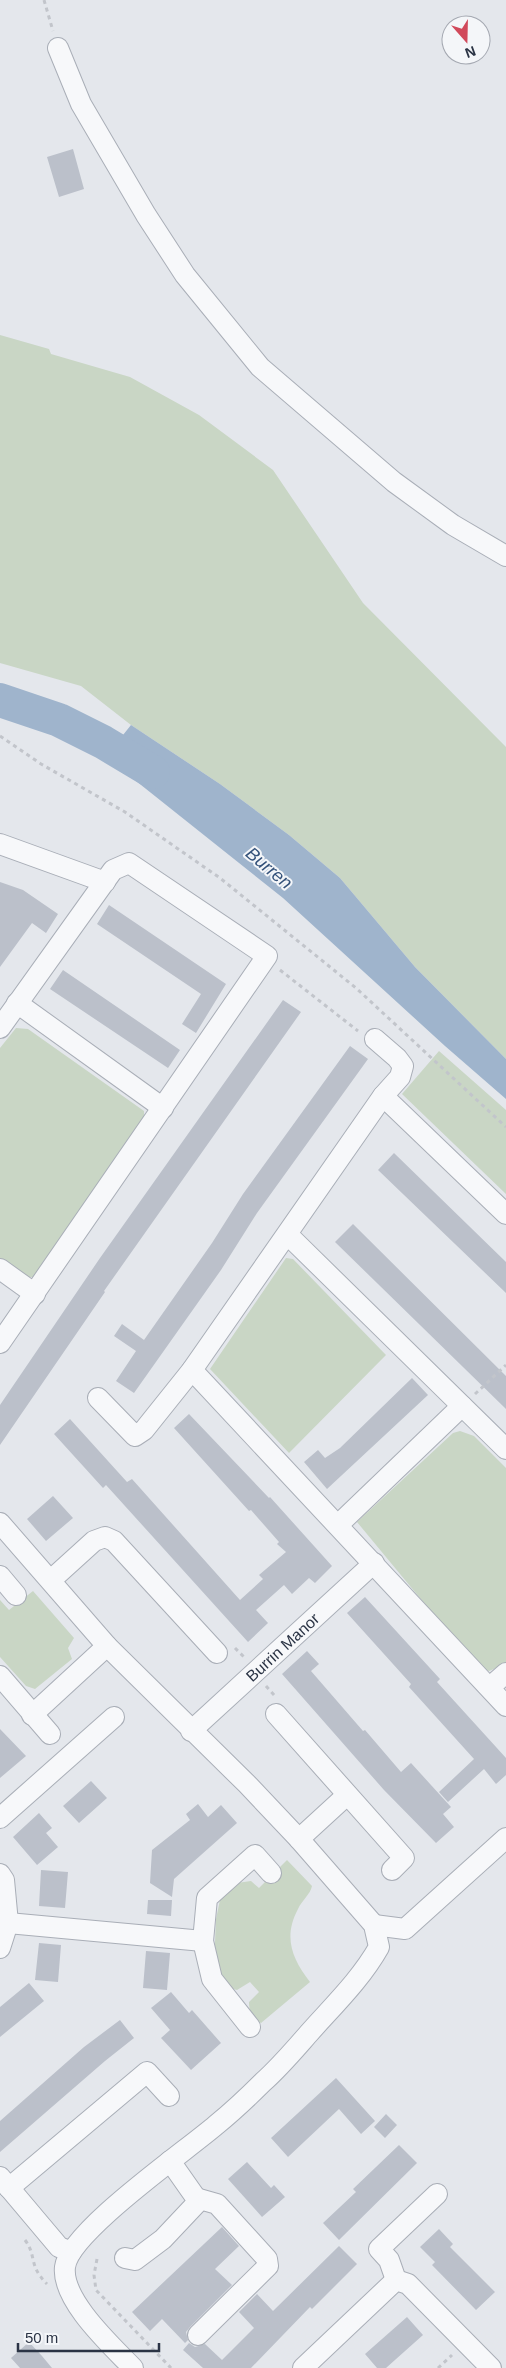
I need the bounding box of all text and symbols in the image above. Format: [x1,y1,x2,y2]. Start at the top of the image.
north arrow [441,15,491,65]
text: N [463,43,478,61]
water label: Burren [242,843,296,893]
street label: Burrin Manor [243,1609,323,1685]
scale bar [18,2320,159,2352]
text: 50 m [25,2329,58,2346]

